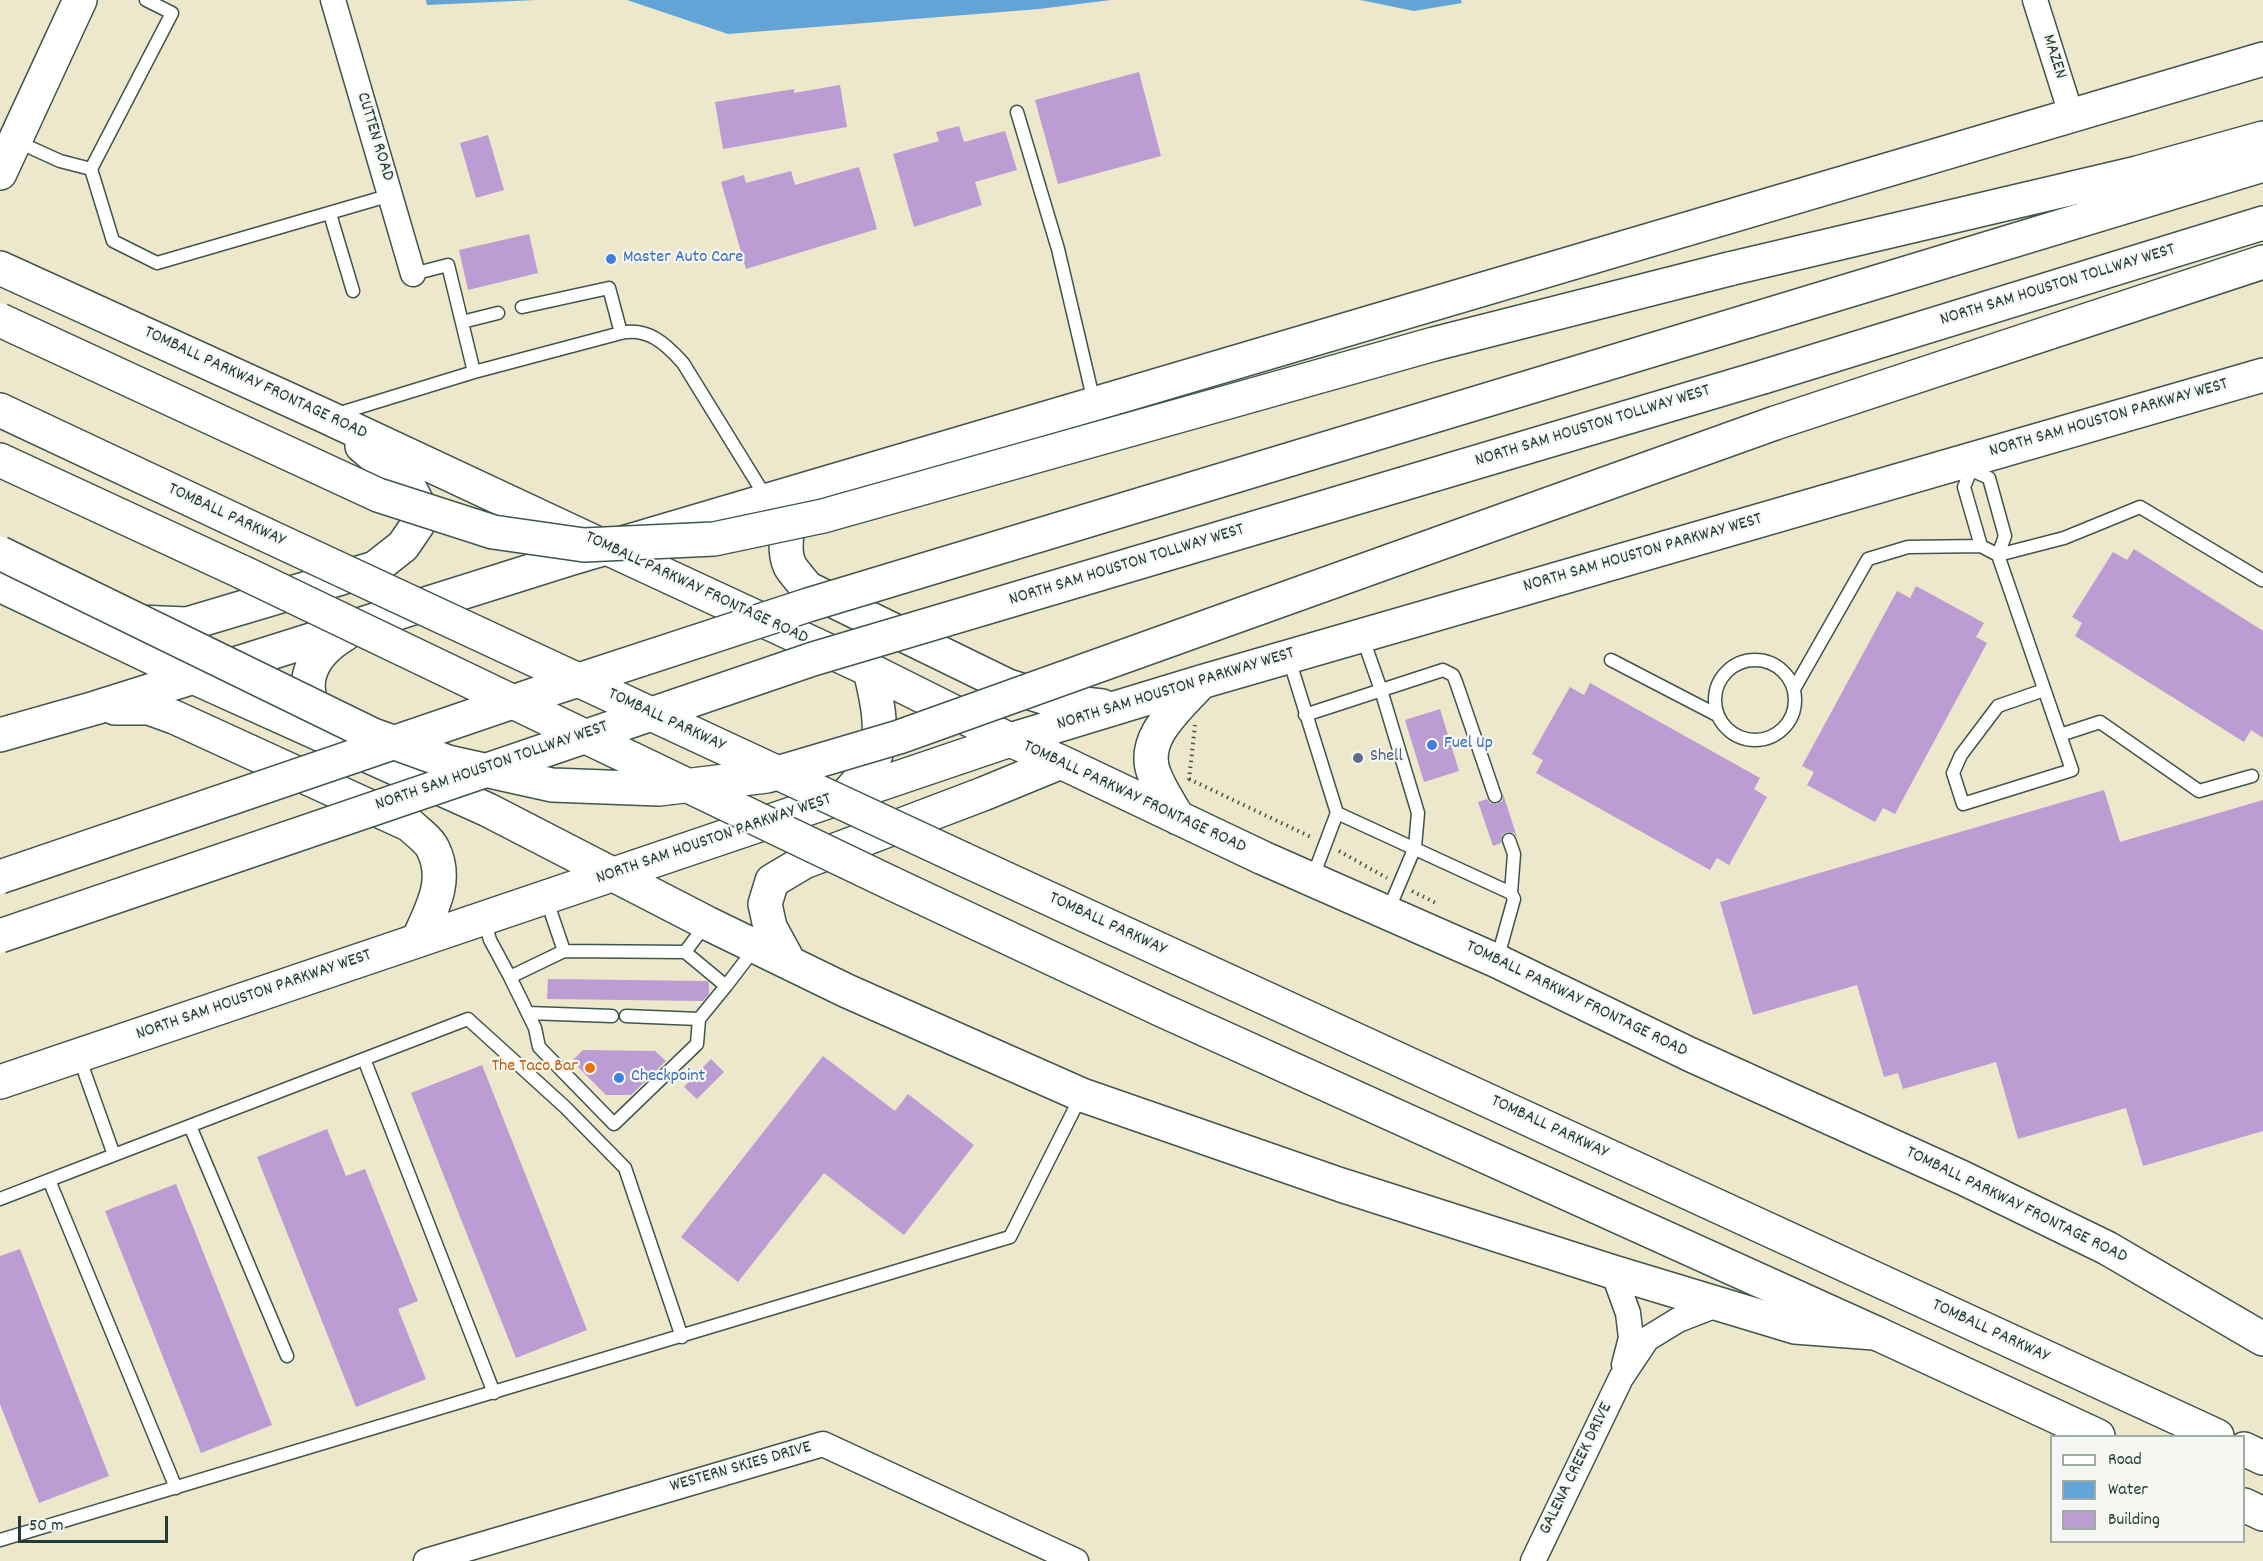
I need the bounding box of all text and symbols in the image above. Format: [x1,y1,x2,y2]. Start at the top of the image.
street label: MAZEN [2036,32,2070,82]
street label: CUTTEN ROAD [350,90,398,184]
street label: NORTH SAM HOUSTON TOLLWAY WEST [1938,240,2178,332]
place label: Master Auto Care [623,248,743,270]
marker: Master Auto Care [604,252,618,266]
street label: TOMBALL PARKWAY FRONTAGE ROAD [140,323,370,445]
street label: NORTH SAM HOUSTON PARKWAY WEST [1987,375,2231,463]
street label: NORTH SAM HOUSTON TOLLWAY WEST [1473,381,1713,473]
street label: TOMBALL PARKWAY [164,479,288,553]
street label: NORTH SAM HOUSTON PARKWAY WEST [1521,510,1765,598]
street label: NORTH SAM HOUSTON TOLLWAY WEST [1007,520,1247,612]
street label: TOMBALL PARKWAY FRONTAGE ROAD [581,528,811,650]
street label: NORTH SAM HOUSTON PARKWAY WEST [1055,644,1297,736]
street label: TOMBALL PARKWAY [604,684,728,758]
street label: NORTH SAM HOUSTON TOLLWAY WEST [373,717,611,817]
place label: Fuel Up [1444,734,1493,756]
street label: TOMBALL PARKWAY FRONTAGE ROAD [1019,737,1249,859]
marker: Fuel Up [1425,738,1439,752]
place label: Shell [1370,747,1403,769]
marker: Shell [1351,751,1365,765]
street label: NORTH SAM HOUSTON PARKWAY WEST [594,790,834,890]
street label: TOMBALL PARKWAY [1045,888,1169,962]
street label: TOMBALL PARKWAY FRONTAGE ROAD [1462,937,1690,1063]
street label: NORTH SAM HOUSTON PARKWAY WEST [134,946,374,1046]
place label: The Taco Bar [492,1057,578,1079]
marker: The Taco Bar [583,1061,597,1075]
place label: Checkpoint [631,1067,705,1089]
marker: Checkpoint [612,1071,626,1085]
street label: TOMBALL PARKWAY [1487,1091,1611,1165]
street label: TOMBALL PARKWAY FRONTAGE ROAD [1902,1143,2130,1269]
street label: TOMBALL PARKWAY [1928,1295,2052,1369]
street label: GALENA CREEK DRIVE [1536,1399,1618,1539]
legend [2050,1435,2245,1543]
street label: WESTERN SKIES DRIVE [668,1437,814,1499]
text: Road [2108,1448,2142,1473]
text: Water [2108,1478,2148,1503]
scale bar [21,1504,171,1542]
text: Building [2108,1508,2160,1533]
text: 50 m [29,1514,64,1539]

